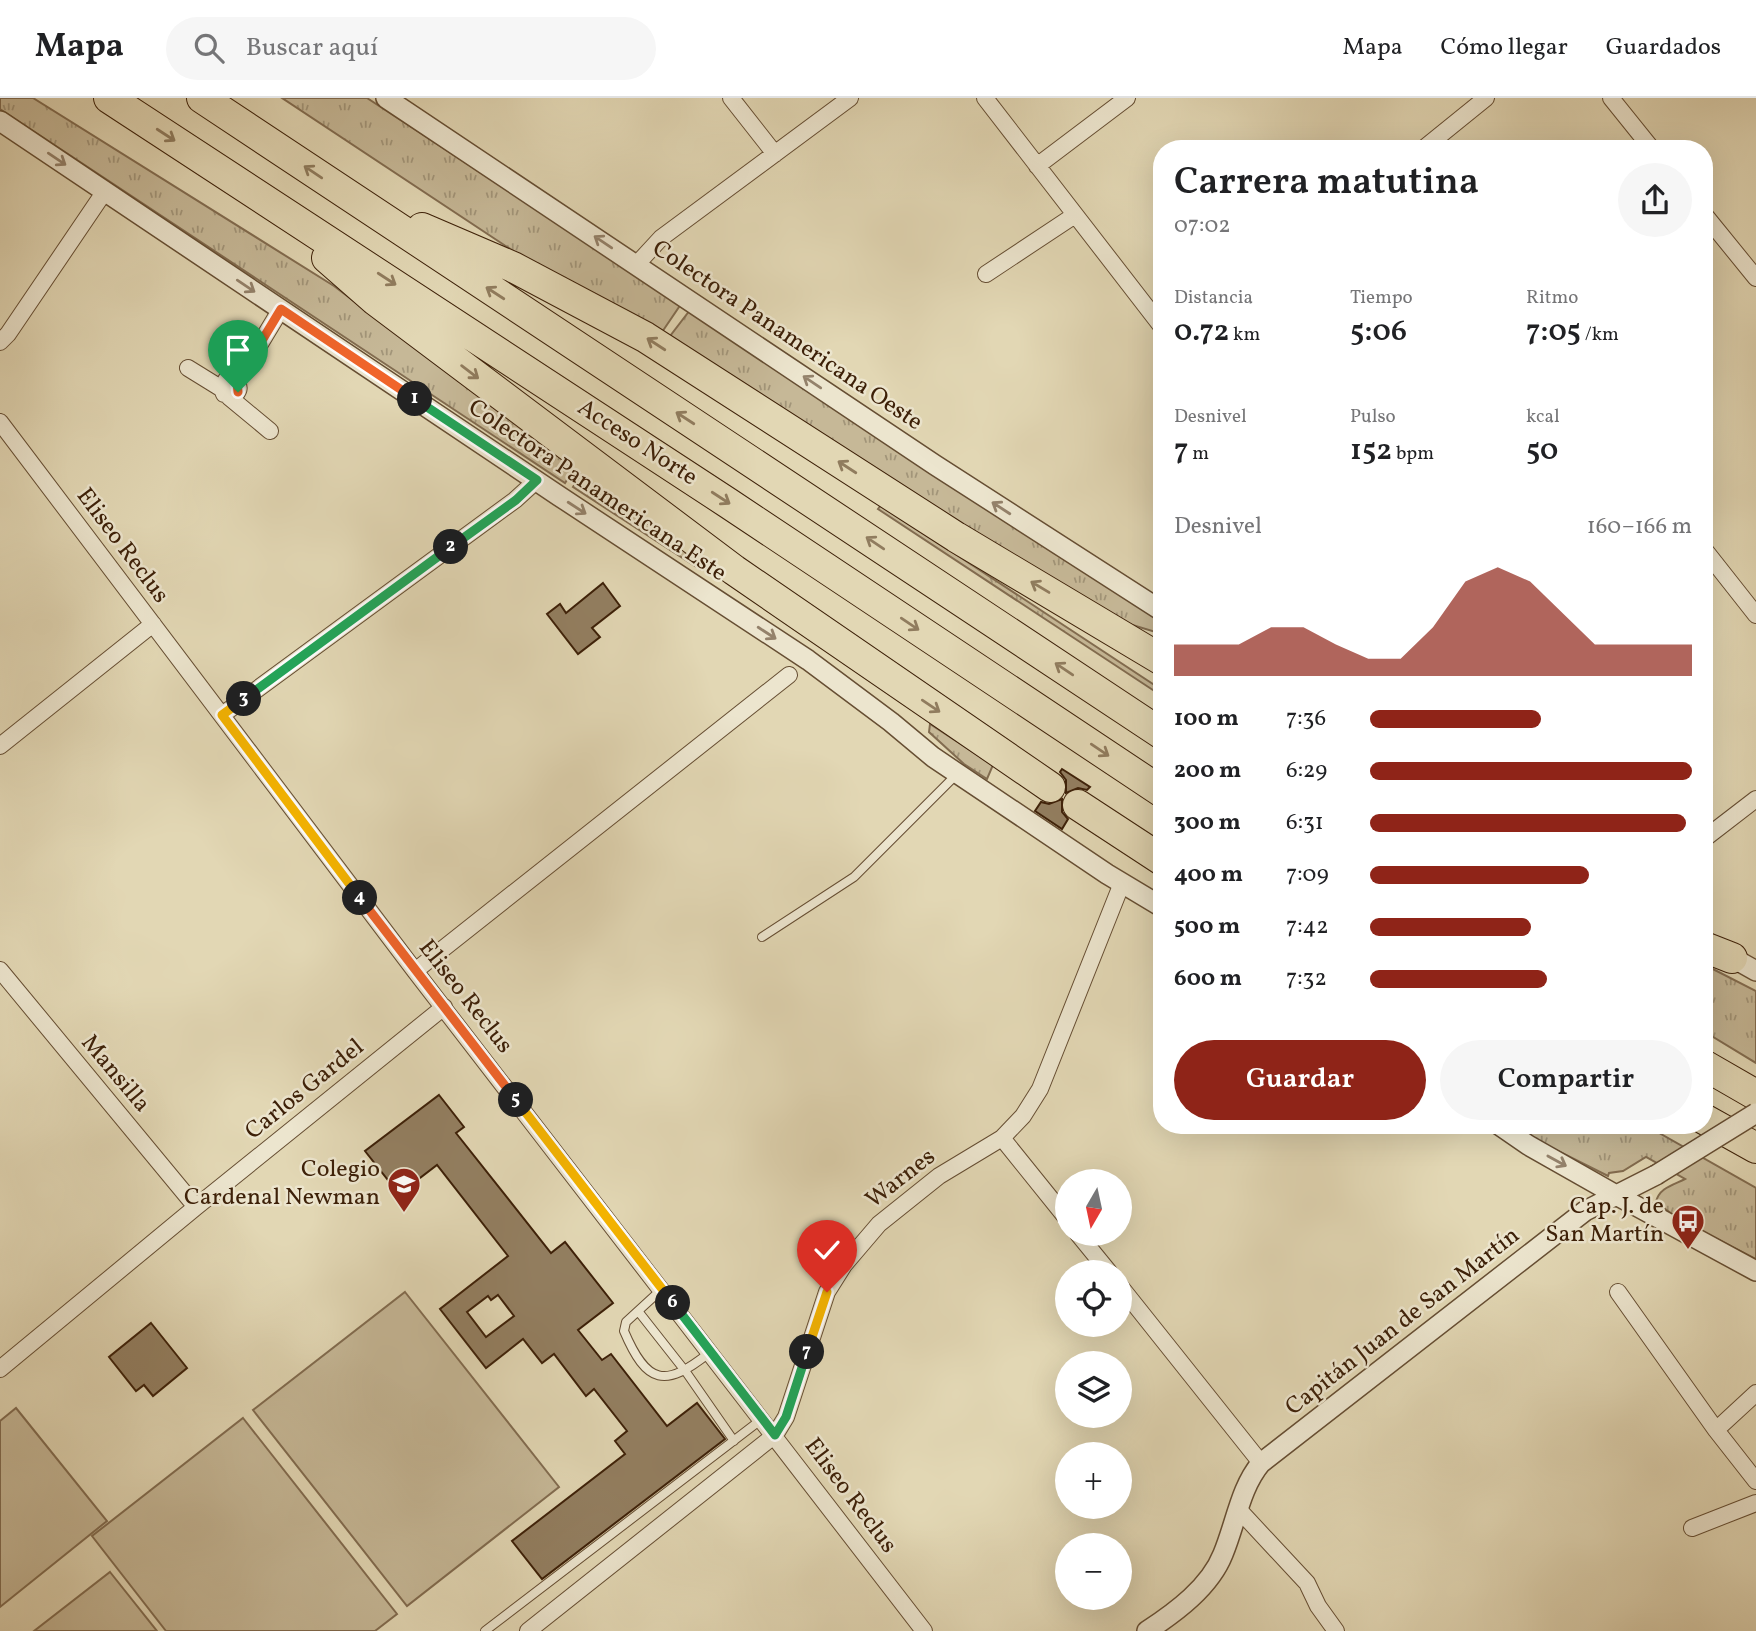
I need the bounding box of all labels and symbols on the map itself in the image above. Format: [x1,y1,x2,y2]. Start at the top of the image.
one-way arrow [156,128,176,142]
one-way arrow [47,152,66,166]
one-way arrow [304,165,323,179]
street label: Colectora Panamericana Oeste [645,232,929,440]
one-way arrow [593,234,613,248]
one-way arrow [377,272,397,286]
one-way arrow [236,278,255,293]
one-way arrow [486,285,505,300]
pin [208,320,268,392]
one-way arrow [646,337,666,351]
one-way arrow [461,364,480,379]
one-way arrow [802,375,822,389]
pin: 1 [398,382,432,416]
street label: Acceso Norte [570,391,704,495]
street label: Colectora Panamericana Este [461,392,733,590]
one-way arrow [676,410,695,425]
one-way arrow [838,460,857,474]
street label: Eliseo Reclus [67,481,177,611]
one-way arrow [711,491,730,505]
one-way arrow [567,500,586,515]
one-way arrow [992,500,1012,514]
pin: 2 [434,530,468,564]
one-way arrow [866,536,885,551]
one-way arrow [1031,580,1051,594]
one-way arrow [900,617,920,631]
one-way arrow [757,626,777,640]
one-way arrow [1055,662,1075,676]
pin: 3 [226,682,262,716]
one-way arrow [921,699,941,713]
one-way arrow [1090,743,1109,757]
pin: 4 [342,880,378,916]
street label: Eliseo Reclus [410,933,520,1061]
street label: Mansilla [72,1028,158,1120]
street label: Carlos Gardel [238,1031,372,1149]
pin: 5 [498,1082,534,1118]
street label: Warnes [859,1141,943,1217]
place label: Colegio Cardenal Newman [184,1153,380,1215]
one-way arrow [1547,1154,1567,1168]
school or university icon: Colegio Cardenal Newman [385,1165,423,1214]
north arrow [1055,1169,1132,1246]
place label: Cap. J. de San Martín [1545,1190,1664,1252]
bus stop icon: Cap. J. de San Martín [1669,1202,1707,1251]
pin [797,1220,857,1292]
street label: Capitán Juan de San Martín [1279,1220,1527,1424]
pin: 6 [656,1286,690,1320]
pin: 7 [790,1334,824,1370]
street label: Eliseo Reclus [795,1431,905,1561]

